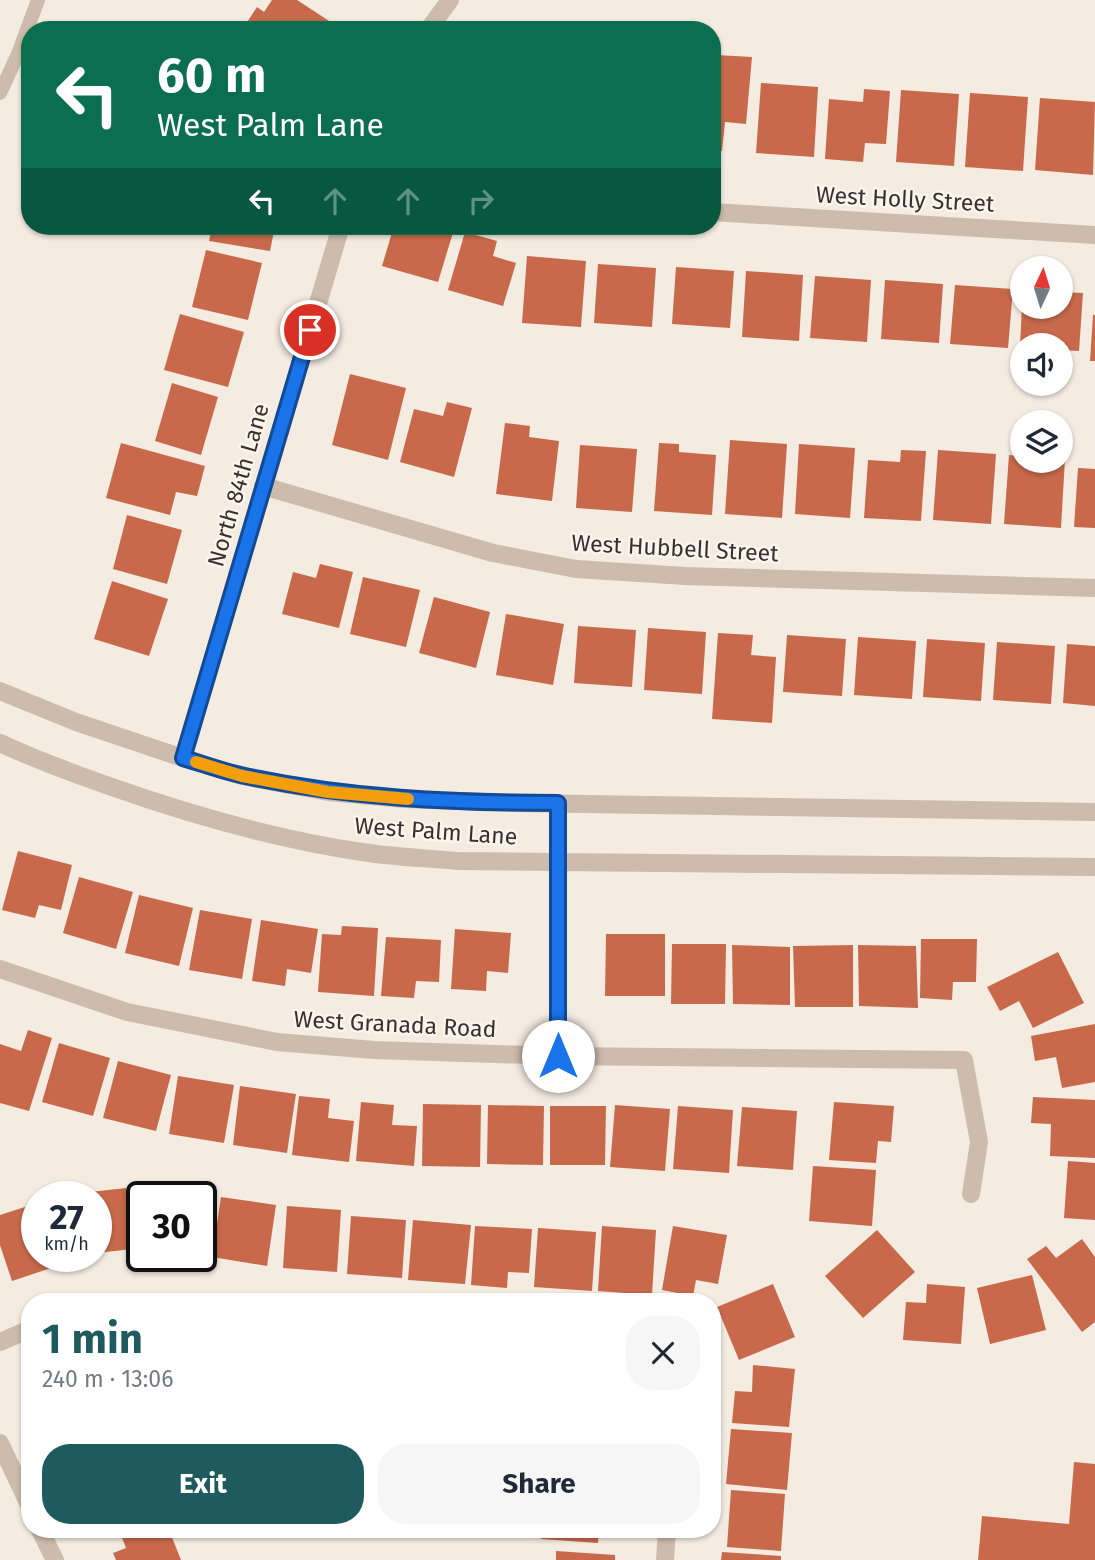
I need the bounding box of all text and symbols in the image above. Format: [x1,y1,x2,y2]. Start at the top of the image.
text: 60 m [157,46,266,105]
icon: left [42,49,133,140]
text: West Palm Lane [157,106,384,144]
street label: West Holly Street [815,180,996,218]
icon: left [243,182,281,220]
icon: ahead [316,182,354,220]
icon: ahead [389,182,427,220]
icon: right [462,182,500,220]
north arrow [1010,256,1073,318]
map controls [1010,256,1073,473]
pin [280,300,340,360]
icon: arrive [291,311,329,349]
button: sound [1010,333,1073,396]
street label: North 84th Lane [201,400,275,570]
button: layers [1010,410,1073,473]
street label: West Hubbell Street [571,529,780,567]
street label: West Palm Lane [354,811,518,851]
street label: West Granada Road [293,1005,497,1043]
position arrow [521,1019,595,1093]
speed limit sign: 30 [126,1181,217,1272]
text: 27 [49,1196,84,1238]
text: km/h [44,1233,89,1255]
text: 1 min [42,1314,143,1364]
button: close [626,1316,700,1390]
text: 240 m · 13:06 [42,1365,173,1393]
button: Exit [42,1444,364,1524]
button: Share [378,1444,700,1524]

